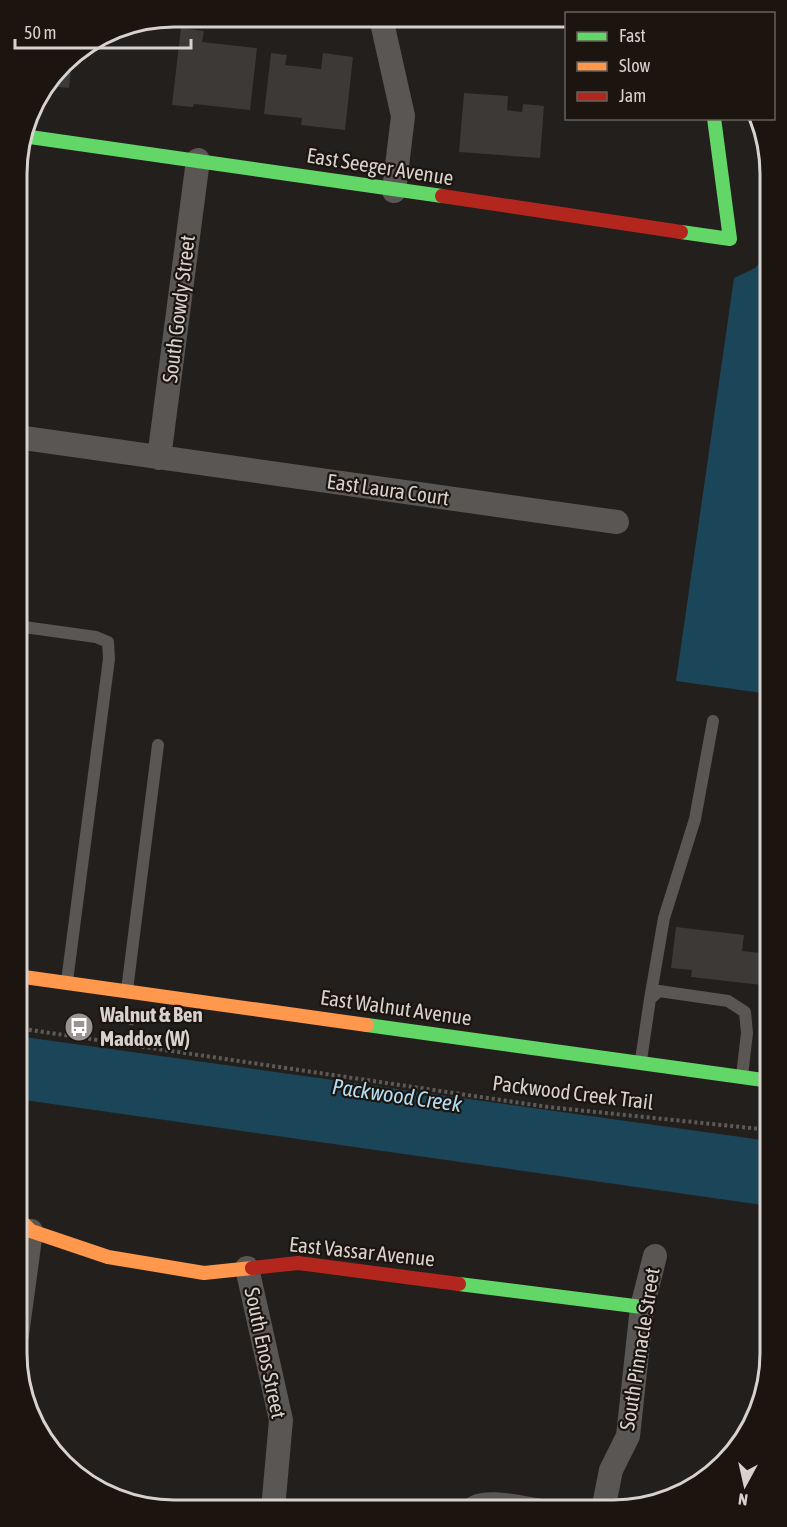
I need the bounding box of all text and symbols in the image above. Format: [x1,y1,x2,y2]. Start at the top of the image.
scale bar [15,12,190,50]
legend [565,12,775,120]
text: 50 m [24,22,56,43]
text: Fast [619,25,646,46]
text: Slow [619,55,650,76]
text: Jam [619,85,646,106]
street label: East Seeger Avenue [305,143,455,189]
street label: South Gowdy Street [157,234,199,384]
street label: East Laura Court [326,469,451,509]
street label: East Walnut Avenue [319,985,473,1029]
place label: Walnut & Ben Maddox (W) [99,1002,203,1050]
bus stop icon: Walnut & Ben Maddox (W) [63,1011,95,1043]
street label: Packwood Creek Trail [491,1070,655,1114]
water label: Packwood Creek [331,1073,464,1117]
street label: East Vassar Avenue [288,1231,436,1271]
street label: South Pinnacle Street [614,1266,664,1432]
street label: South Enos Street [240,1285,292,1420]
north arrow [715,1455,775,1515]
text: N [737,1490,749,1509]

